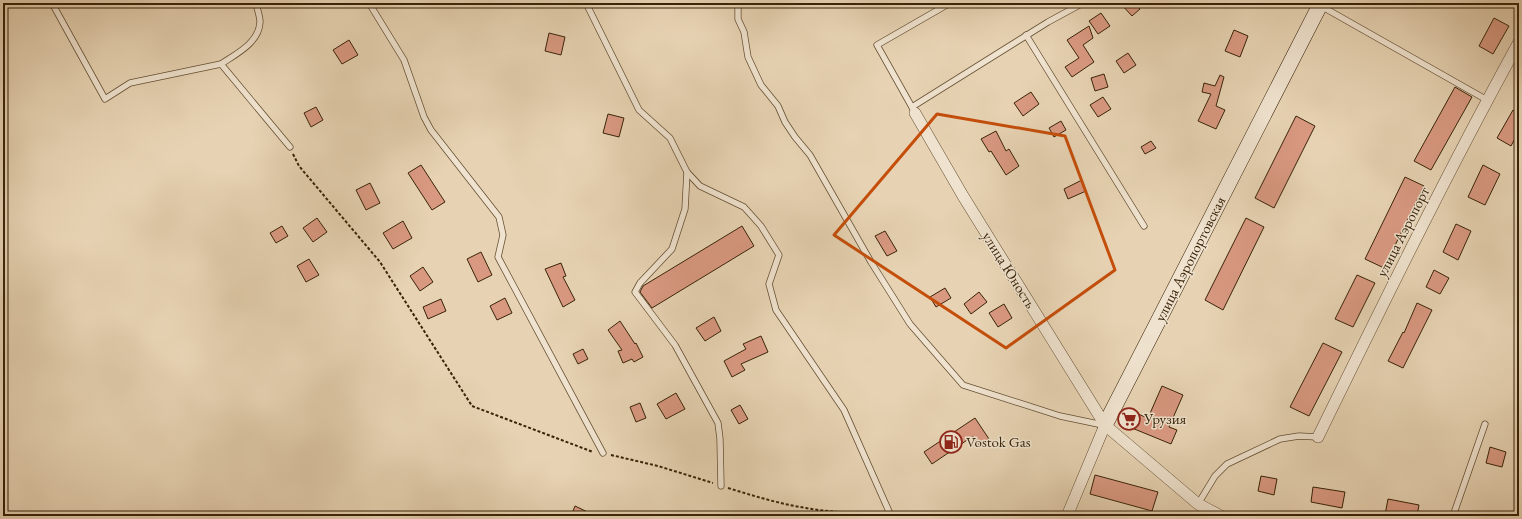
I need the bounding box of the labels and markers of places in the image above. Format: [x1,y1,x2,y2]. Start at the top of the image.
supermarket icon: Урузия [1116,406,1142,432]
place label: Урузия [1143,409,1187,428]
fuel station icon: Vostok Gas [938,429,964,455]
place label: Vostok Gas [966,432,1031,451]

